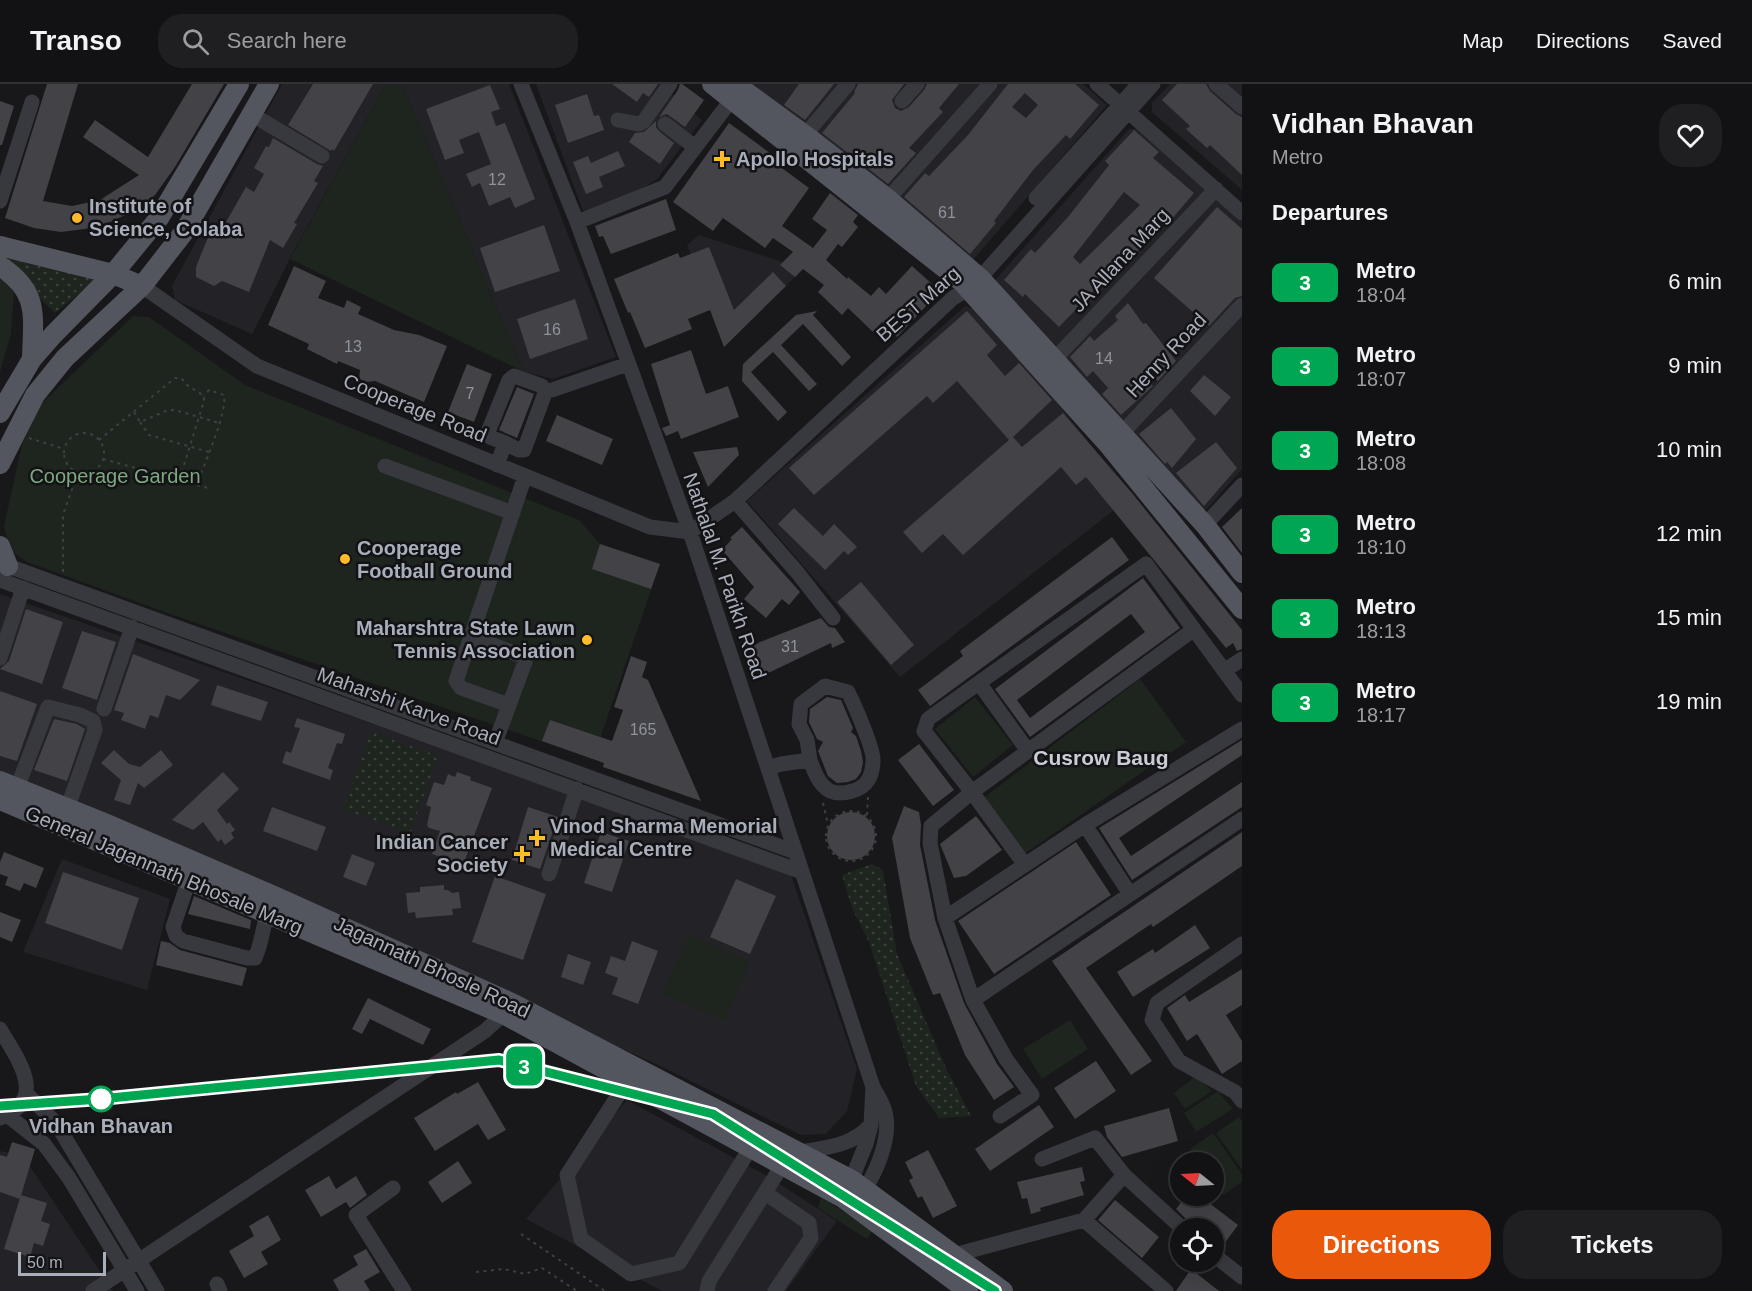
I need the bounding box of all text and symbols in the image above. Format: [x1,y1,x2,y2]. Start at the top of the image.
search box [158,14,578,68]
text: Transo [30,25,122,56]
icon: search [179,25,212,58]
text: Search here [227,28,347,53]
text: Map [1462,29,1503,52]
text: Directions [1536,29,1629,52]
text: Saved [1662,29,1722,52]
button: heart [1659,104,1722,167]
text: Vidhan Bhavan [1272,108,1474,139]
text: Metro [1272,146,1323,168]
place label: Apollo Hospitals [736,148,894,170]
marker: Apollo Hospitals [713,150,731,168]
house number: 12 [488,171,506,188]
place label: Institute of Science, Colaba [89,195,243,240]
text: Departures [1272,200,1388,225]
house number: 61 [938,204,956,221]
street label: JA Allana Marg [1066,204,1174,316]
marker: Institute of Science, Colaba [70,211,84,225]
text: Metro [1356,258,1416,283]
street label: BEST Marg [872,262,964,346]
text: 6 min [1668,269,1722,294]
text: 3 [1299,271,1311,294]
text: 18:04 [1356,284,1406,306]
street label: Henry Road [1122,308,1210,402]
house number: 16 [543,321,561,338]
house number: 13 [344,338,362,355]
text: Metro [1356,342,1416,367]
house number: 14 [1095,350,1113,367]
text: 9 min [1668,353,1722,378]
text: 3 [1299,355,1311,378]
text: 18:07 [1356,368,1406,390]
street label: Cooperage Road [340,369,490,447]
house number: 7 [466,385,475,402]
text: Metro [1356,426,1416,451]
text: 10 min [1656,437,1722,462]
text: 3 [1299,439,1311,462]
text: 18:08 [1356,452,1406,474]
park label: Cooperage Garden [29,465,201,487]
street label: Nathalal M. Parikh Road [679,470,771,682]
text: Metro [1356,510,1416,535]
text: 12 min [1656,521,1722,546]
text: 3 [1299,523,1311,546]
text: 18:10 [1356,536,1406,558]
place label: Cooperage Football Ground [357,537,513,582]
marker: Cooperage Football Ground [338,552,352,566]
text: Metro [1356,594,1416,619]
text: 15 min [1656,605,1722,630]
text: 3 [1299,607,1311,630]
place label: Maharshtra State Lawn Tennis Association [356,617,575,662]
text: 18:13 [1356,620,1406,642]
marker: Maharshtra State Lawn Tennis Association [580,633,594,647]
house number: 31 [781,638,799,655]
street label: Maharshi Karve Road [314,663,504,749]
text: Metro [1356,678,1416,703]
text: 19 min [1656,689,1722,714]
text: 3 [1299,691,1311,714]
text: 18:17 [1356,704,1406,726]
house number: 165 [630,721,656,738]
district label: Cusrow Baug [1033,746,1169,769]
street label: General Jagannath Bhosale Marg [22,801,306,939]
place label: Vinod Sharma Memorial Medical Centre [550,815,777,860]
marker: Vinod Sharma Memorial Medical Centre [528,829,546,847]
place label: Indian Cancer Society [376,831,509,876]
marker: Indian Cancer Society [513,845,531,863]
street label: Jagannath Bhosle Road [331,912,533,1022]
line badge: 3 [504,1046,544,1086]
text: 3 [518,1055,530,1078]
marker: Vidhan Bhavan [88,1086,114,1112]
place label: Vidhan Bhavan [29,1115,173,1137]
north arrow [1170,1152,1224,1206]
map controls [1170,1152,1224,1272]
button: Directions [1272,1210,1491,1279]
button: Tickets [1503,1210,1722,1279]
button: locate [1170,1218,1224,1272]
scale bar [18,1249,106,1276]
text: 50 m [27,1254,63,1271]

